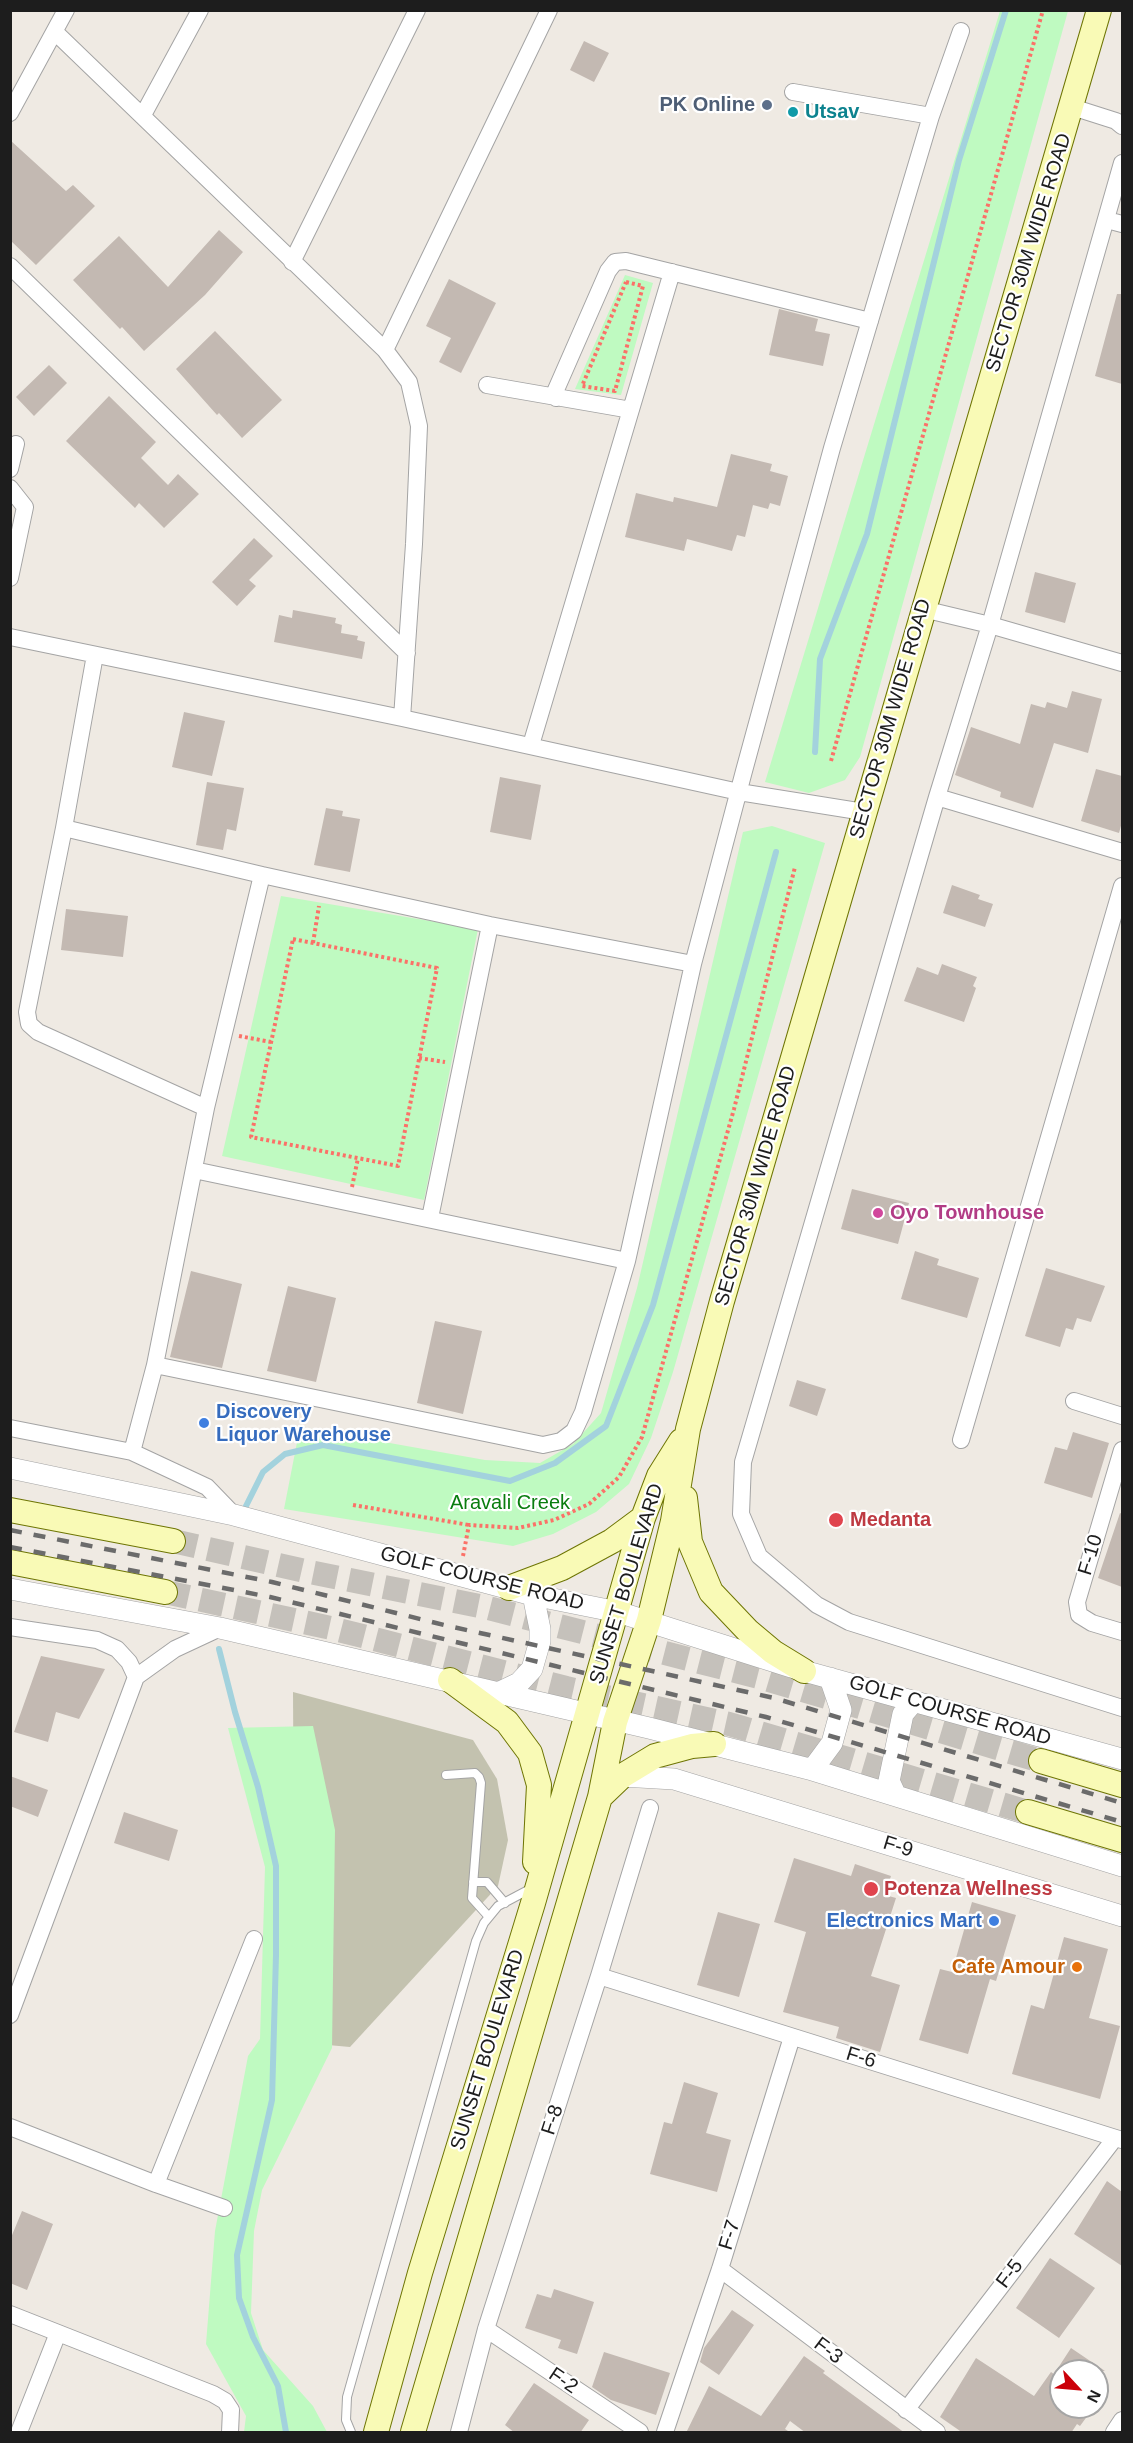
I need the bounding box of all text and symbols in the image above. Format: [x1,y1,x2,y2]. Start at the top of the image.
place label: PK Online [659,93,755,117]
marker: PK Online [760,98,774,112]
place label: Utsav [805,100,859,124]
marker: Utsav [786,105,800,119]
street label: SECTOR 30M WIDE ROAD [981,131,1077,375]
street label: SECTOR 30M WIDE ROAD [845,596,937,842]
street label: SECTOR 30M WIDE ROAD [710,1063,802,1309]
place label: Oyo Townhouse [890,1201,1044,1225]
marker: Oyo Townhouse [871,1206,885,1220]
place label: Discovery Liquor Warehouse [216,1400,391,1447]
marker: Discovery Liquor Warehouse [197,1416,211,1430]
street label: SUNSET BOULEVARD [585,1481,669,1687]
park label: Aravali Creek [450,1491,570,1515]
place label: Medanta [850,1508,931,1532]
marker: Medanta [827,1511,845,1529]
street label: F-10 [1074,1532,1108,1578]
street label: GOLF COURSE ROAD [378,1542,586,1616]
street label: GOLF COURSE ROAD [846,1671,1054,1751]
street label: F-9 [880,1831,916,1863]
place label: Potenza Wellness [884,1877,1053,1901]
marker: Potenza Wellness [862,1880,880,1898]
place label: Electronics Mart [826,1909,982,1933]
marker: Electronics Mart [987,1914,1001,1928]
street label: SUNSET BOULEVARD [446,1947,530,2153]
place label: Cafe Amour [952,1955,1065,1979]
marker: Cafe Amour [1070,1960,1084,1974]
street label: F-6 [843,2042,879,2074]
street label: F-8 [537,2102,569,2138]
street label: F-7 [714,2217,746,2253]
street label: F-5 [991,2255,1029,2293]
street label: F-3 [809,2332,847,2370]
north arrow [1049,2359,1109,2419]
street label: F-2 [544,2363,582,2399]
text: N [1084,2387,1104,2405]

